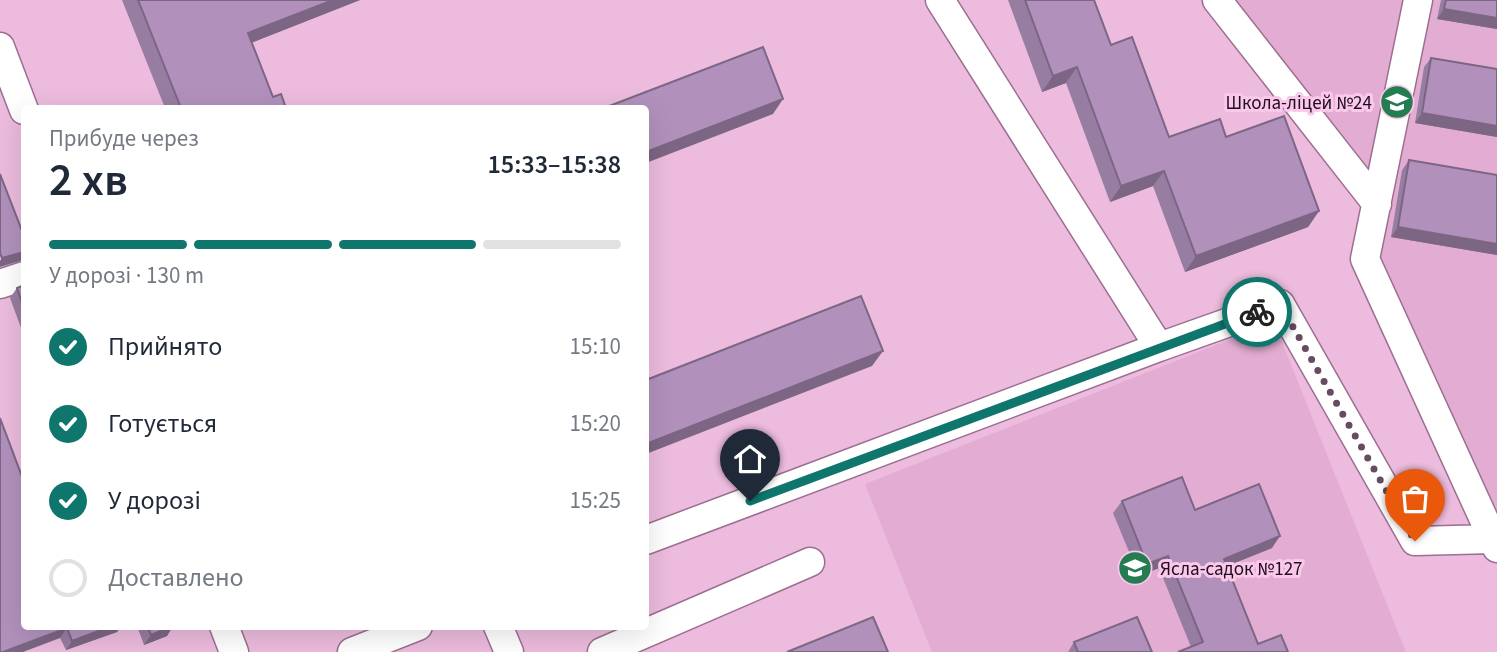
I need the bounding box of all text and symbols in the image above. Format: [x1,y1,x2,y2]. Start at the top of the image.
school or university icon: Школа-ліцей №24 [1378,83,1416,121]
place label: Школа-ліцей №24 [1225,90,1372,117]
text: Прибуде через [49,122,199,155]
text: 15:33–15:38 [488,146,621,183]
text: 2 хв [49,148,128,213]
text: У дорозі · 130 m [49,259,204,292]
courier [1222,277,1292,347]
icon: bike [1238,293,1276,331]
icon: check [49,328,87,366]
text: Прийнято [108,328,222,365]
text: 15:10 [570,330,621,363]
icon: check [49,405,87,443]
text: Готується [108,405,217,442]
text: 15:20 [570,407,621,440]
pin [720,429,780,501]
icon: home [731,440,769,478]
pin [1385,469,1445,541]
icon: bag [1396,480,1434,518]
icon: check [49,482,87,520]
text: У дорозі [108,482,201,519]
text: 15:25 [570,484,621,517]
school or university icon: Ясла-садок №127 [1116,549,1154,587]
place label: Ясла-садок №127 [1160,556,1303,583]
text: Доставлено [108,559,244,596]

